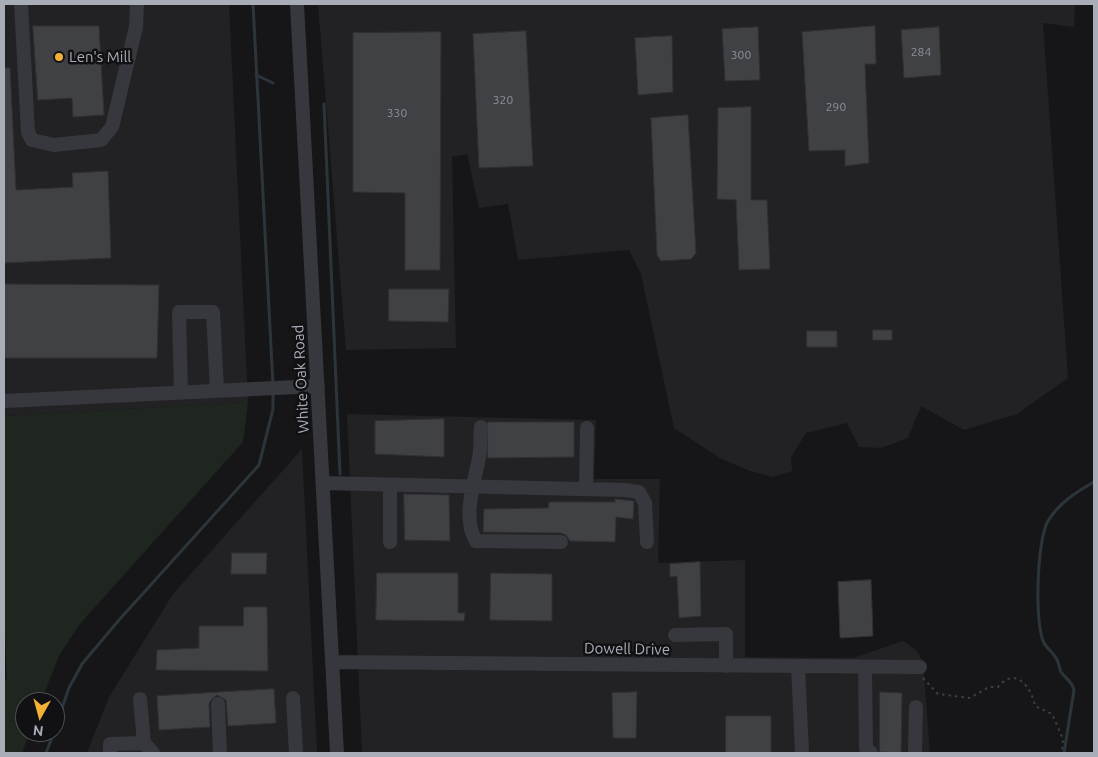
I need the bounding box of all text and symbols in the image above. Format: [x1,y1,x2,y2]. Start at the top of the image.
house number: 284 [911,45,931,59]
place label: Len's Mill [69,48,131,66]
house number: 300 [731,48,751,62]
marker: Len's Mill [53,51,65,63]
house number: 320 [493,93,513,107]
house number: 290 [826,100,846,114]
house number: 330 [387,106,407,120]
street label: White Oak Road [289,324,313,434]
street label: Dowell Drive [584,639,670,659]
north arrow [15,692,65,742]
text: N [32,722,44,739]

